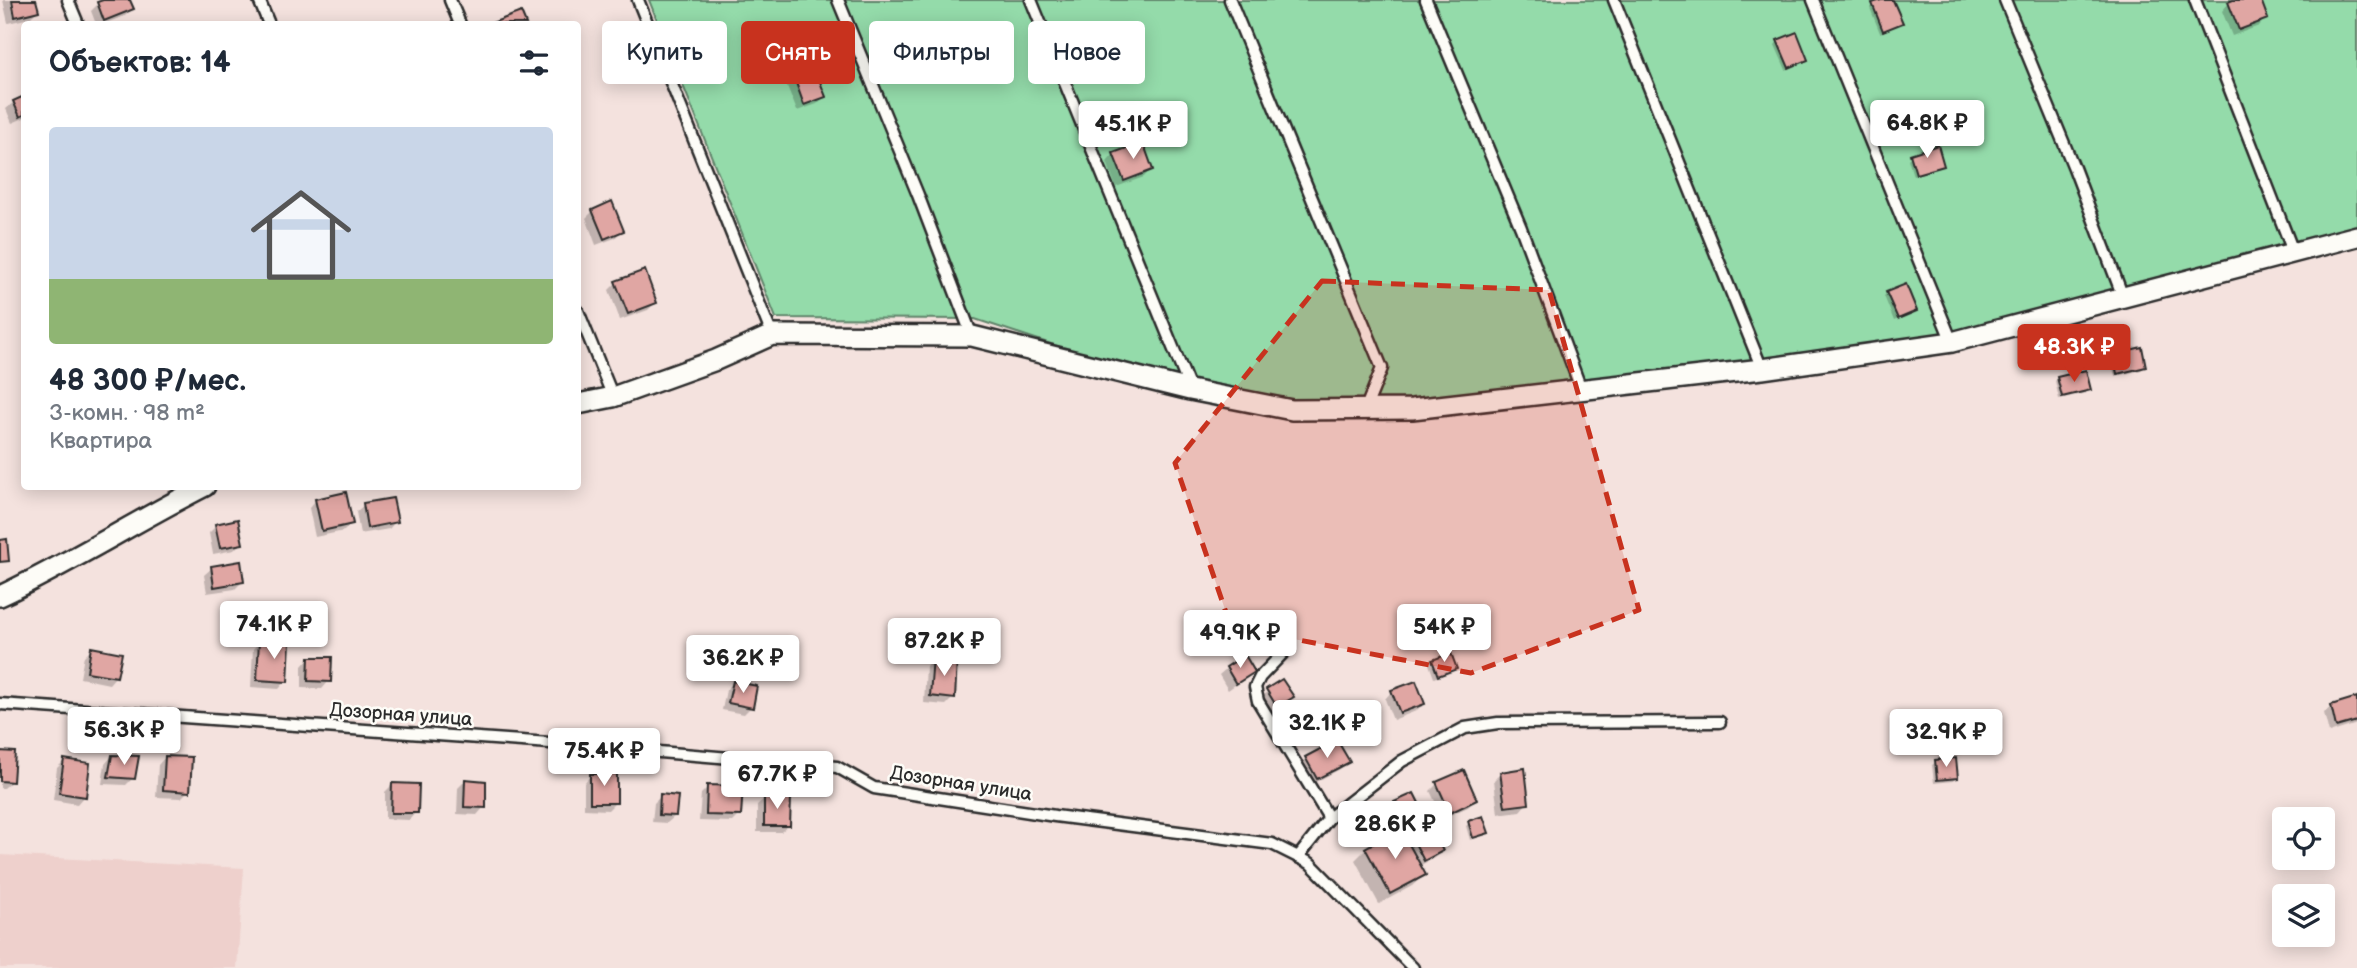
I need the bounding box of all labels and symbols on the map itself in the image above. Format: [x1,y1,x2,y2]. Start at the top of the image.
pin: 64.8K ₽ [1862,100,1992,160]
pin: 45.1K ₽ [1068,102,1198,161]
pin: 48.3K ₽ [2009,324,2139,384]
pin: 74.1K ₽ [209,602,339,661]
pin: 54K ₽ [1395,604,1493,664]
pin: 49.9K ₽ [1175,610,1305,670]
pin: 87.2K ₽ [879,618,1009,678]
pin: 36.2K ₽ [678,636,808,695]
street label: Дозорная улица [329,699,473,731]
pin: 32.1K ₽ [1262,700,1392,760]
pin: 56.3K ₽ [59,708,189,767]
pin: 32.9K ₽ [1881,710,2011,769]
pin: 75.4K ₽ [539,728,669,788]
pin: 67.7K ₽ [712,752,842,811]
street label: Дозорная улица [888,761,1034,807]
pin: 28.6K ₽ [1330,802,1460,861]

